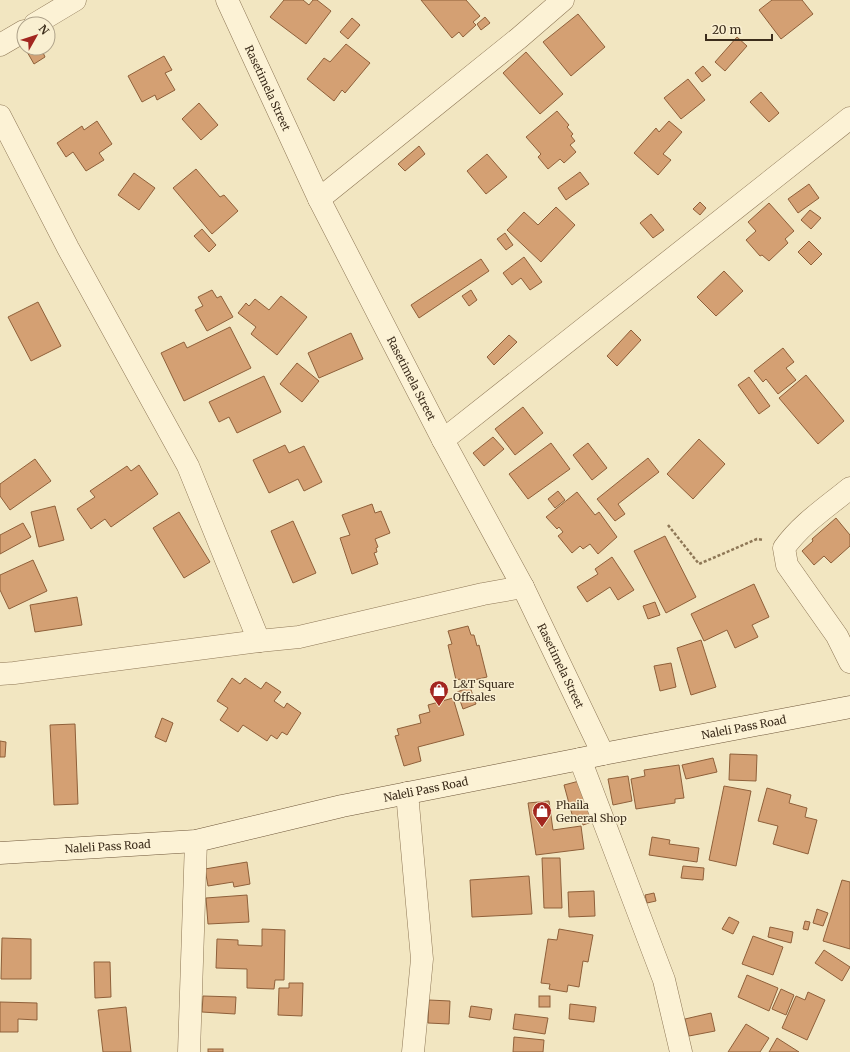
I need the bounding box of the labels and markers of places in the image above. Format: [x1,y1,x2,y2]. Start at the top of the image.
place label: L&T Square Offsales [453,677,515,704]
shop icon: L&T Square Offsales [428,679,450,707]
place label: Phaila General Shop [556,798,627,825]
shop icon: Phaila General Shop [531,800,553,828]

